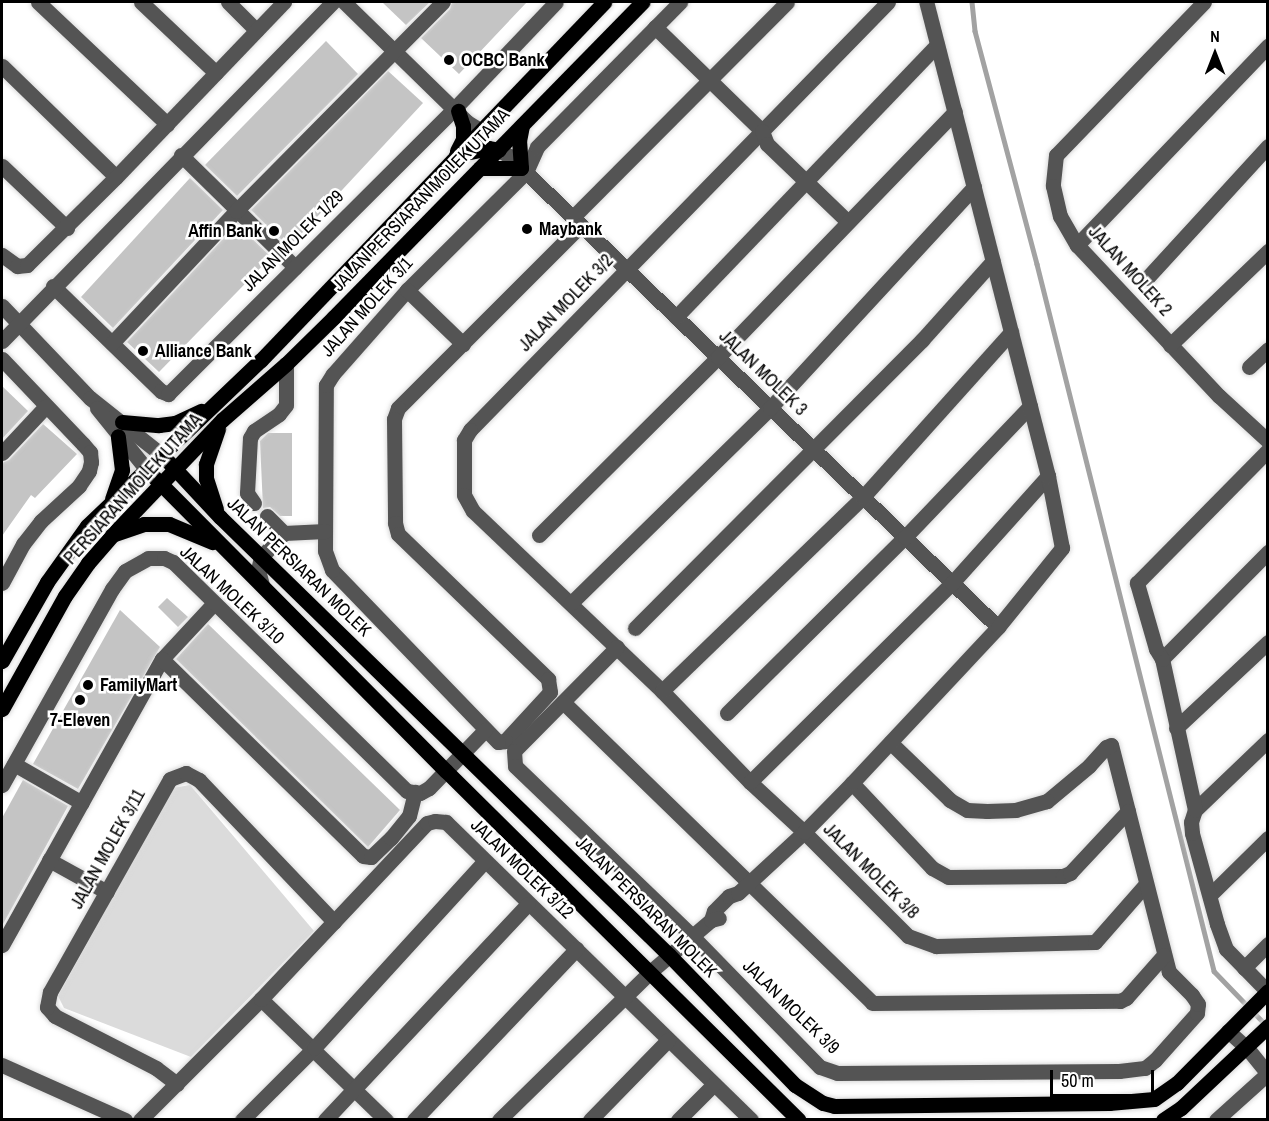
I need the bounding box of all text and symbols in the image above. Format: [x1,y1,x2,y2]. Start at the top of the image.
north arrow [1185,24,1245,84]
text: N [1210,25,1220,47]
place label: OCBC Bank [461,49,545,71]
marker: OCBC Bank [442,53,456,67]
street label: JALAN PERSIARAN MOLEK UTAMA [328,104,514,296]
street label: JALAN MOLEK 1/29 [238,186,348,296]
place label: Maybank [539,218,602,240]
place label: Affin Bank [188,220,262,242]
street label: JALAN MOLEK 2 [1084,221,1176,321]
marker: Maybank [520,222,534,236]
marker: Affin Bank [267,224,281,238]
street label: JALAN MOLEK 3/2 [514,250,618,356]
street label: JALAN MOLEK 3/1 [317,253,417,361]
street label: JALAN MOLEK 3 [714,326,812,420]
place label: Alliance Bank [155,340,252,362]
marker: Alliance Bank [136,344,150,358]
street label: PERSIARAN MOLEK UTAMA [59,409,207,569]
street label: JALAN PERSIARAN MOLEK [223,493,375,641]
street label: JALAN MOLEK 3/10 [175,541,289,649]
place label: FamilyMart [100,674,177,696]
marker: FamilyMart [81,678,95,692]
marker: 7-Eleven [73,693,87,707]
place label: 7-Eleven [50,709,110,731]
street label: JALAN MOLEK 3/11 [66,785,150,913]
street label: JALAN MOLEK 3/12 [466,814,578,924]
street label: JALAN MOLEK 3/8 [819,819,923,923]
street label: JALAN PERSIARAN MOLEK [571,832,721,982]
street label: JALAN MOLEK 3/9 [738,955,844,1059]
scale bar [1053,1058,1156,1096]
text: 50 m [1061,1068,1094,1093]

